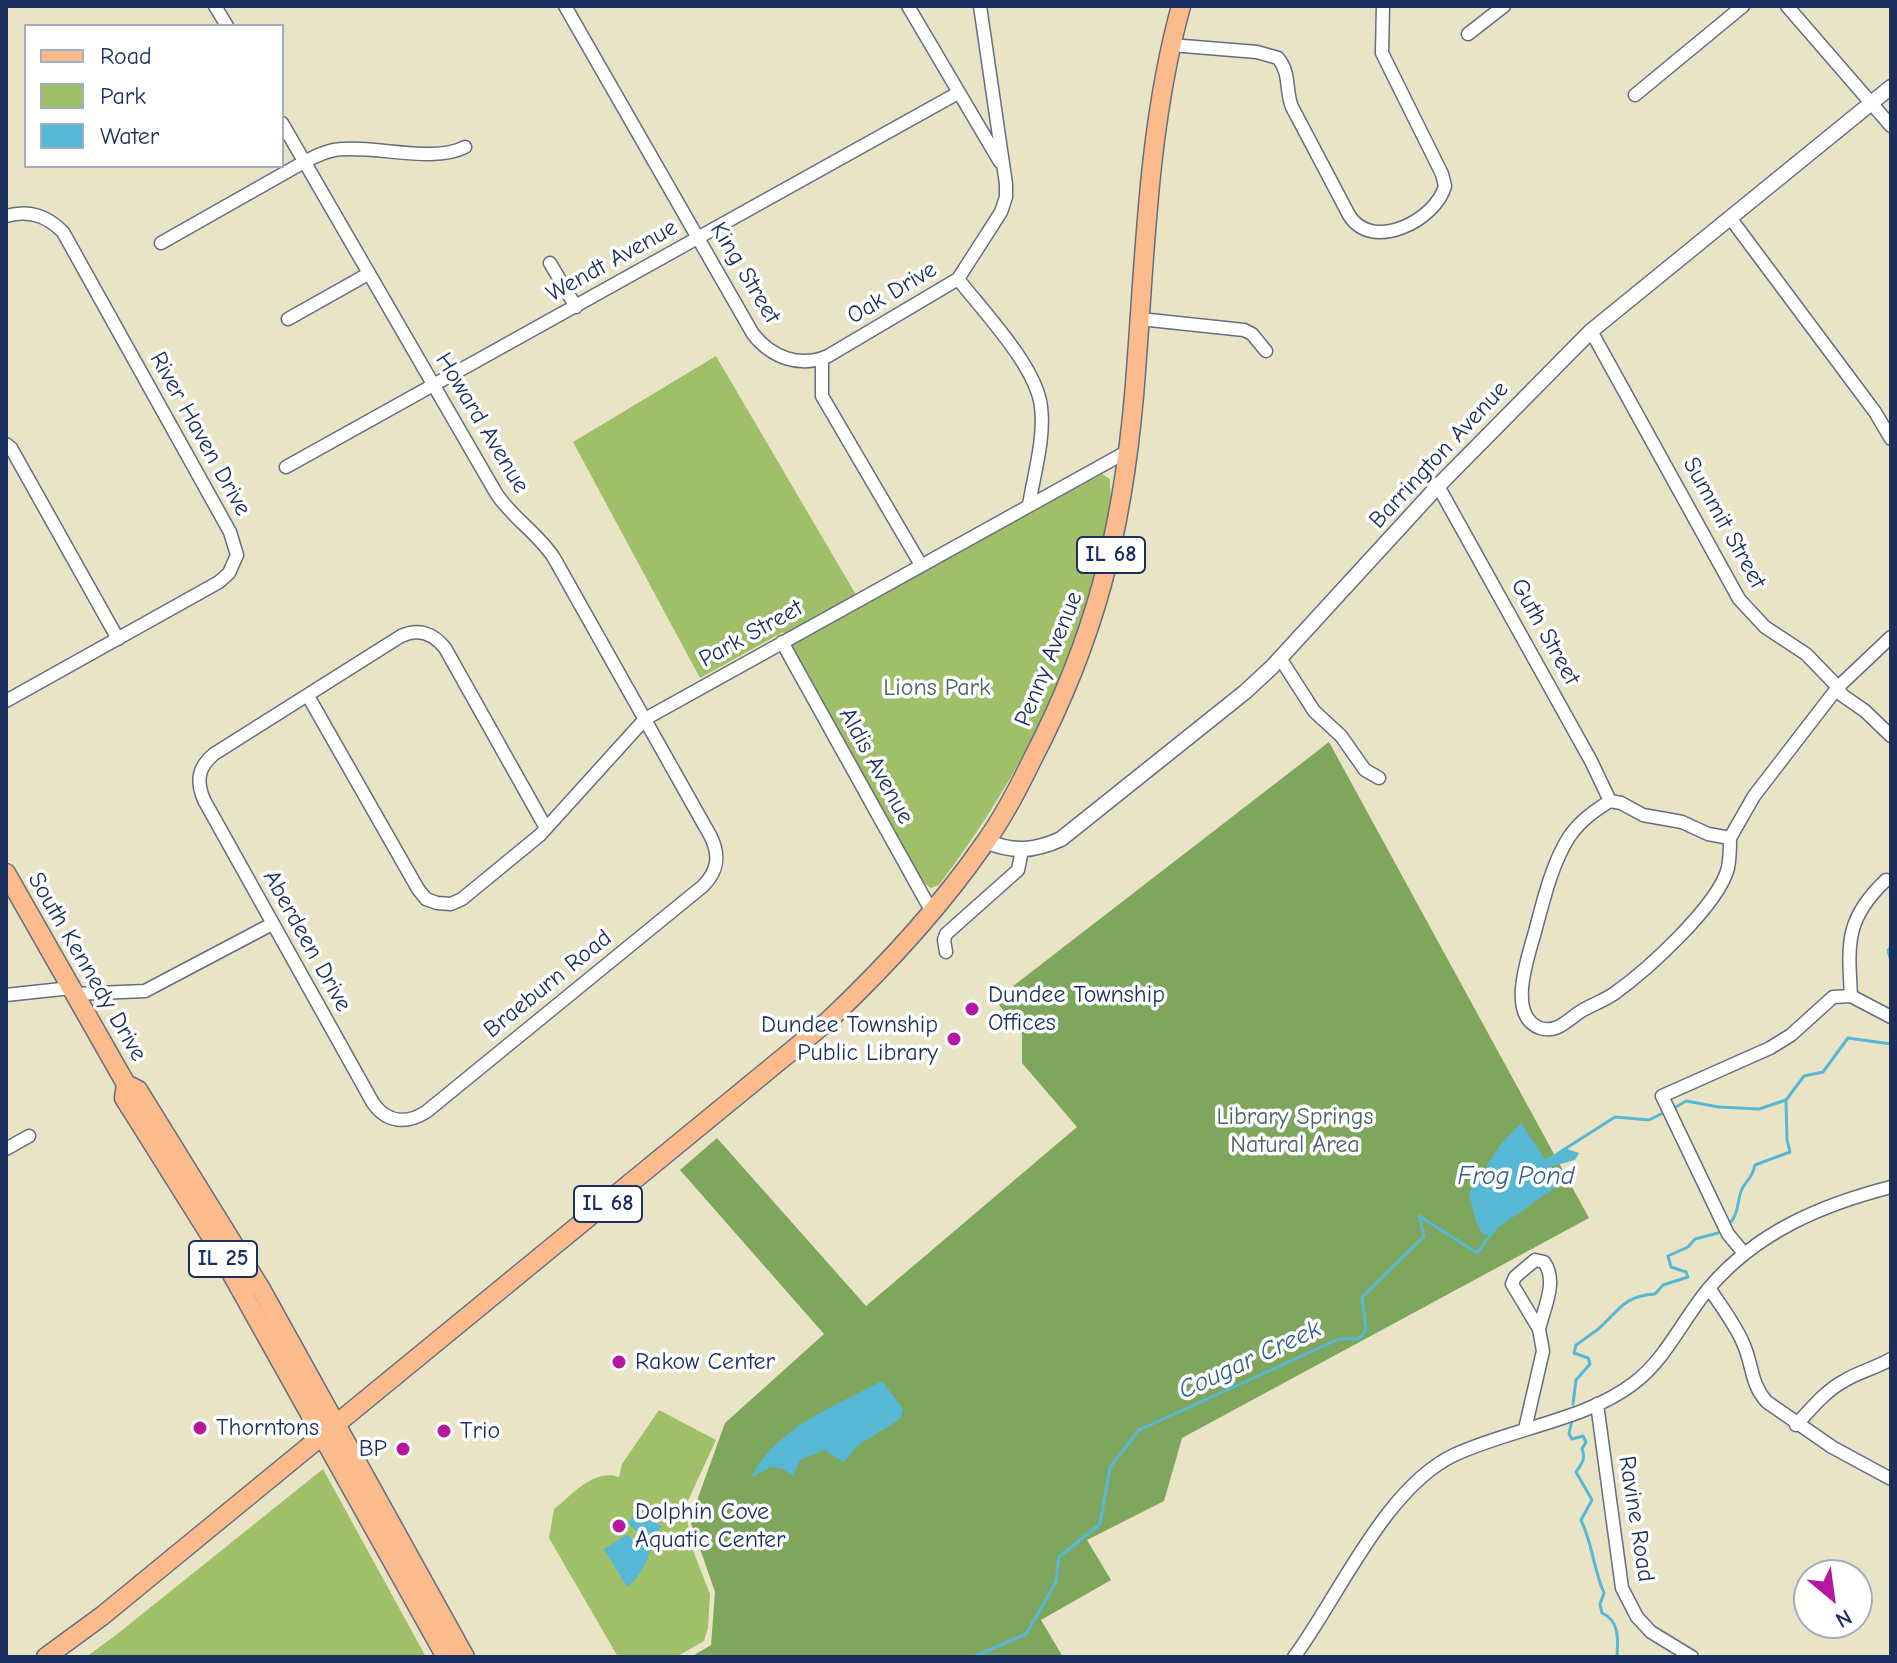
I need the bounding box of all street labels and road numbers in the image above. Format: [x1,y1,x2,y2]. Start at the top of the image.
street label: Wendt Avenue [542,213,682,309]
street label: King Street [704,217,786,329]
street label: Oak Drive [842,255,942,331]
street label: River Haven Drive [143,347,257,521]
street label: Howard Avenue [429,348,535,498]
street label: Barrington Avenue [1363,375,1515,535]
street label: Summit Street [1676,452,1772,594]
road number: IL 68 [1077,537,1145,573]
street label: Guth Street [1504,574,1586,690]
street label: Penny Avenue [1009,587,1089,731]
street label: Park Street [694,594,808,674]
street label: Aldis Avenue [832,703,920,829]
street label: Aberdeen Drive [256,865,358,1017]
street label: South Kennedy Drive [21,868,153,1066]
street label: Braeburn Road [478,924,618,1044]
road number: IL 68 [574,1186,642,1222]
road number: IL 25 [189,1241,257,1277]
street label: Ravine Road [1612,1454,1660,1584]

